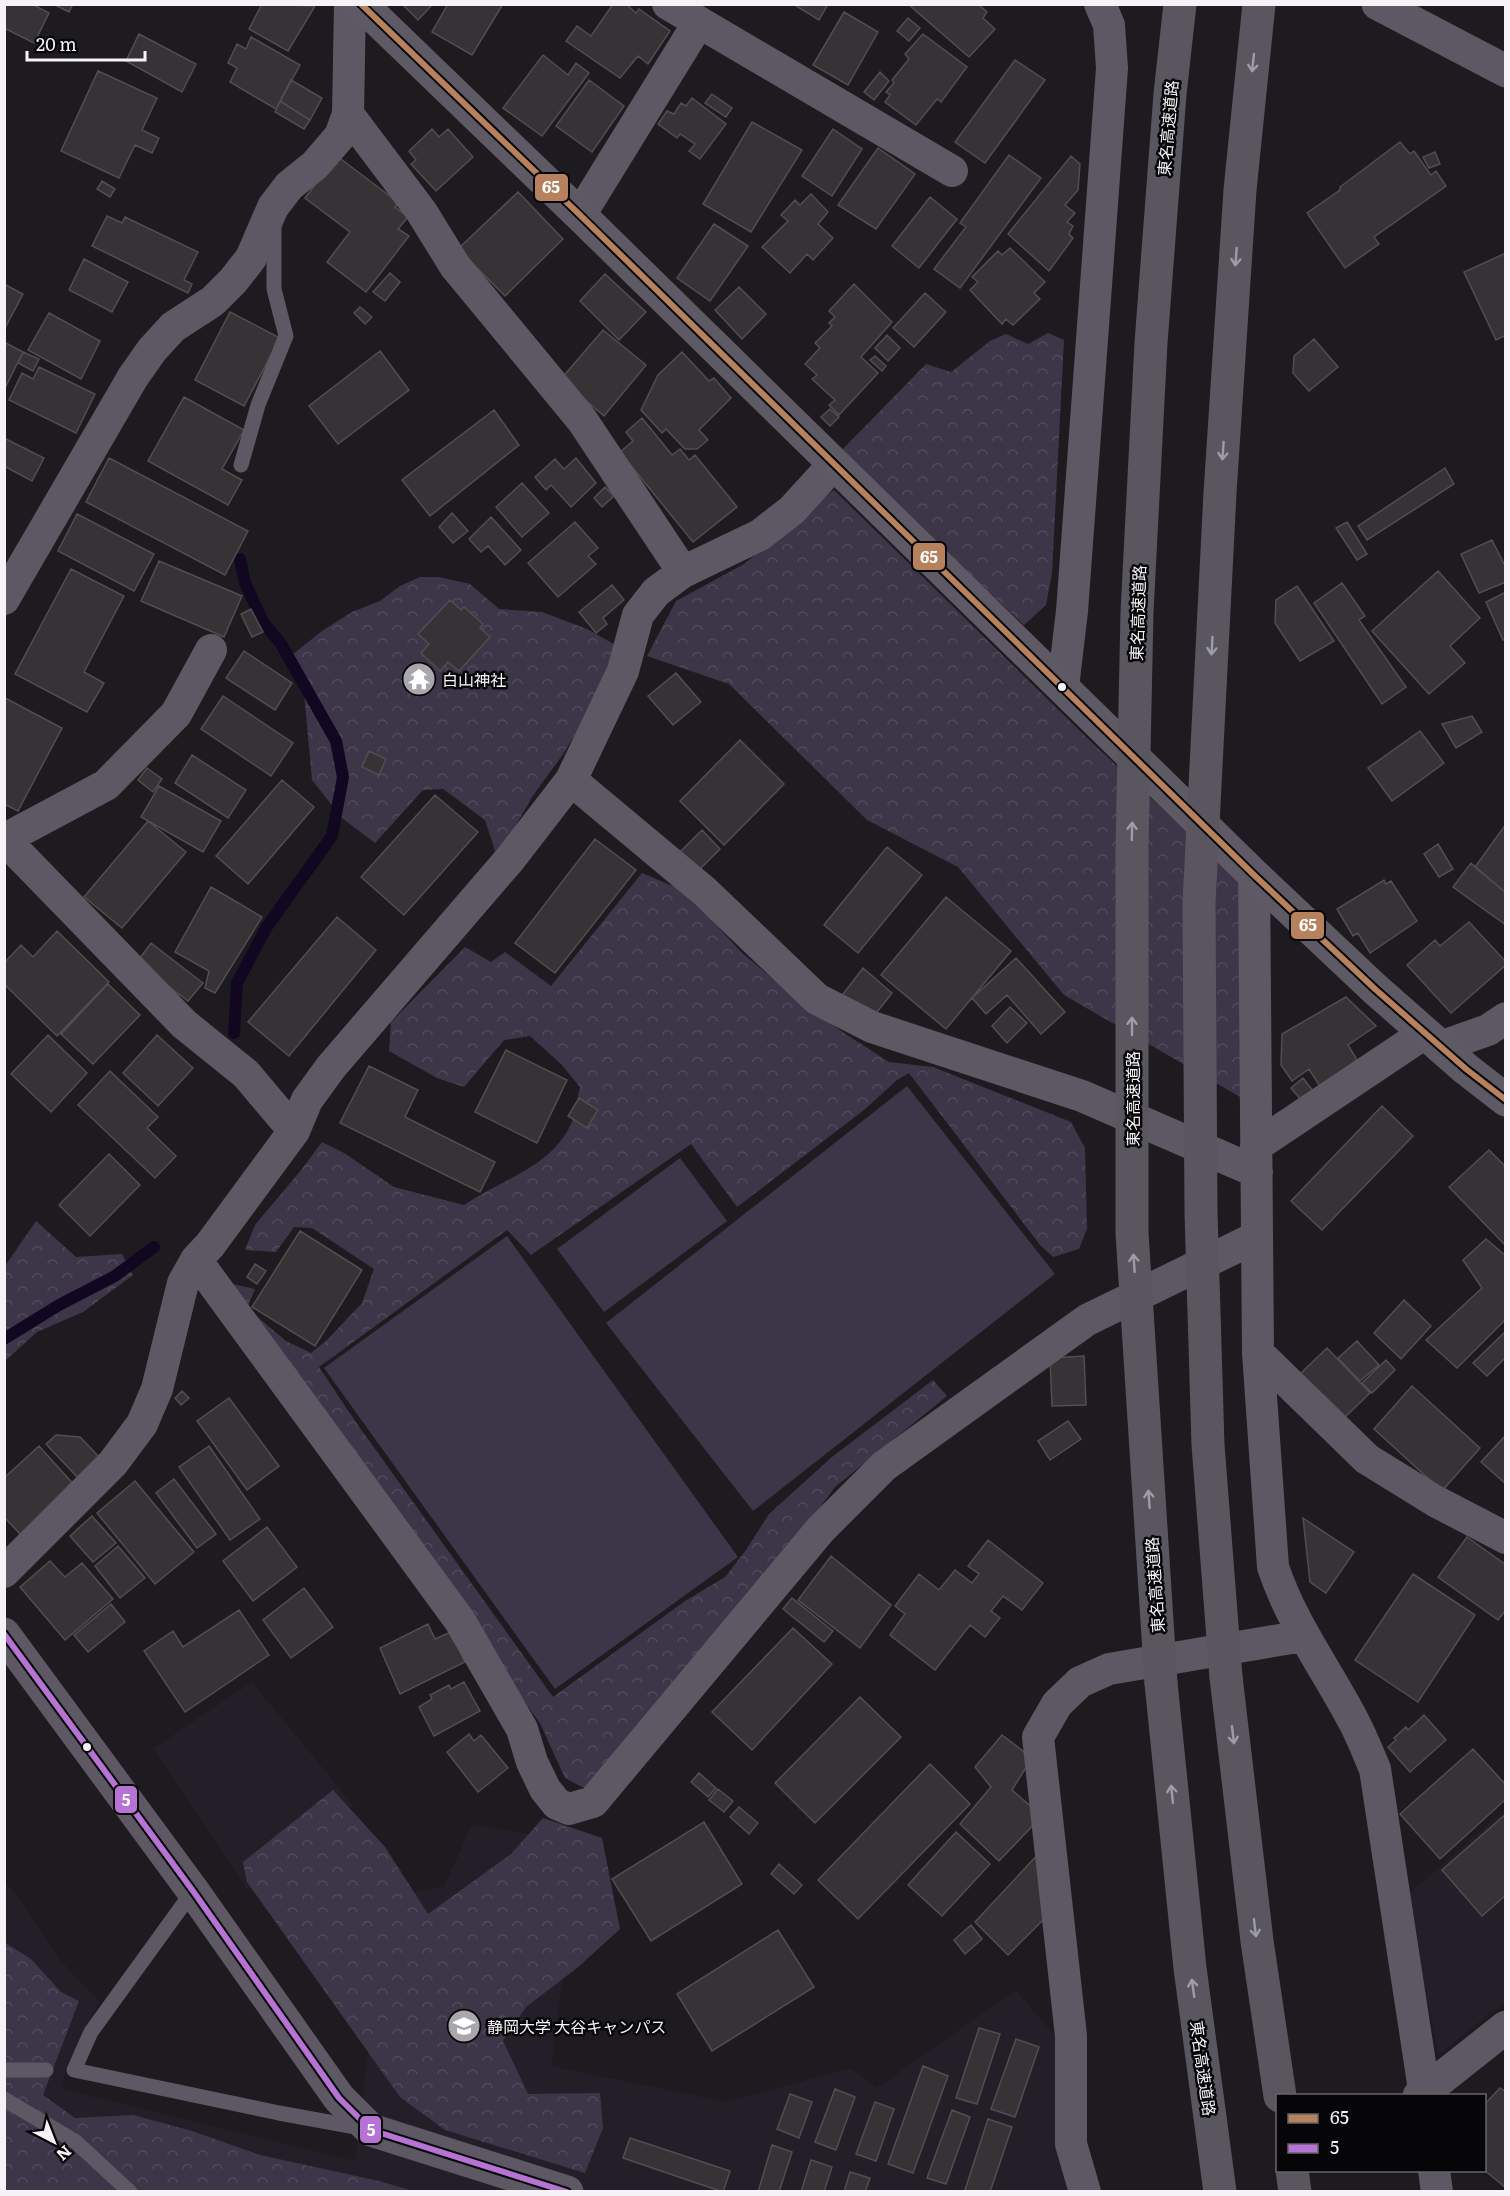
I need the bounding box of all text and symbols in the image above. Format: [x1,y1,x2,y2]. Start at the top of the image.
scale bar [27,24,146,62]
text: 20 m [36,30,77,57]
one-way arrow [1247,52,1258,72]
street label: 東名高速道路 [1151,79,1183,177]
line badge: 65 [534,173,569,202]
text: 65 [542,174,560,198]
one-way arrow [1230,246,1241,266]
one-way arrow [1217,441,1228,461]
line badge: 65 [912,542,946,571]
text: 65 [920,544,938,568]
street label: 東名高速道路 [1123,565,1151,661]
one-way arrow [1207,636,1218,656]
temple icon: 白山神社 [401,661,437,697]
place label: 白山神社 [442,667,506,691]
unlabelled marker [1056,681,1068,693]
one-way arrow [1127,821,1138,841]
line badge: 65 [1290,911,1325,940]
text: 65 [1299,912,1317,936]
one-way arrow [1126,1016,1138,1036]
street label: 東名高速道路 [1120,1051,1144,1147]
one-way arrow [1128,1253,1139,1273]
one-way arrow [1143,1490,1154,1510]
street label: 東名高速道路 [1139,1536,1169,1634]
one-way arrow [1227,1724,1238,1744]
unlabelled marker [81,1741,93,1753]
one-way arrow [1166,1784,1177,1804]
line badge: 5 [114,1785,138,1814]
text: 5 [122,1787,131,1811]
one-way arrow [1250,1918,1261,1938]
one-way arrow [1187,1978,1198,1998]
school or university icon: 静岡大学 大谷キャンパス [446,2008,482,2044]
place label: 静岡大学 大谷キャンパス [487,2014,666,2038]
street label: 東名高速道路 [1185,2019,1223,2117]
legend [1276,2094,1486,2172]
text: 65 [1330,2103,1349,2130]
north arrow [24,2112,84,2172]
line badge: 5 [359,2115,382,2144]
text: 5 [367,2117,376,2141]
text: 5 [1330,2133,1339,2160]
text: N [52,2140,78,2167]

